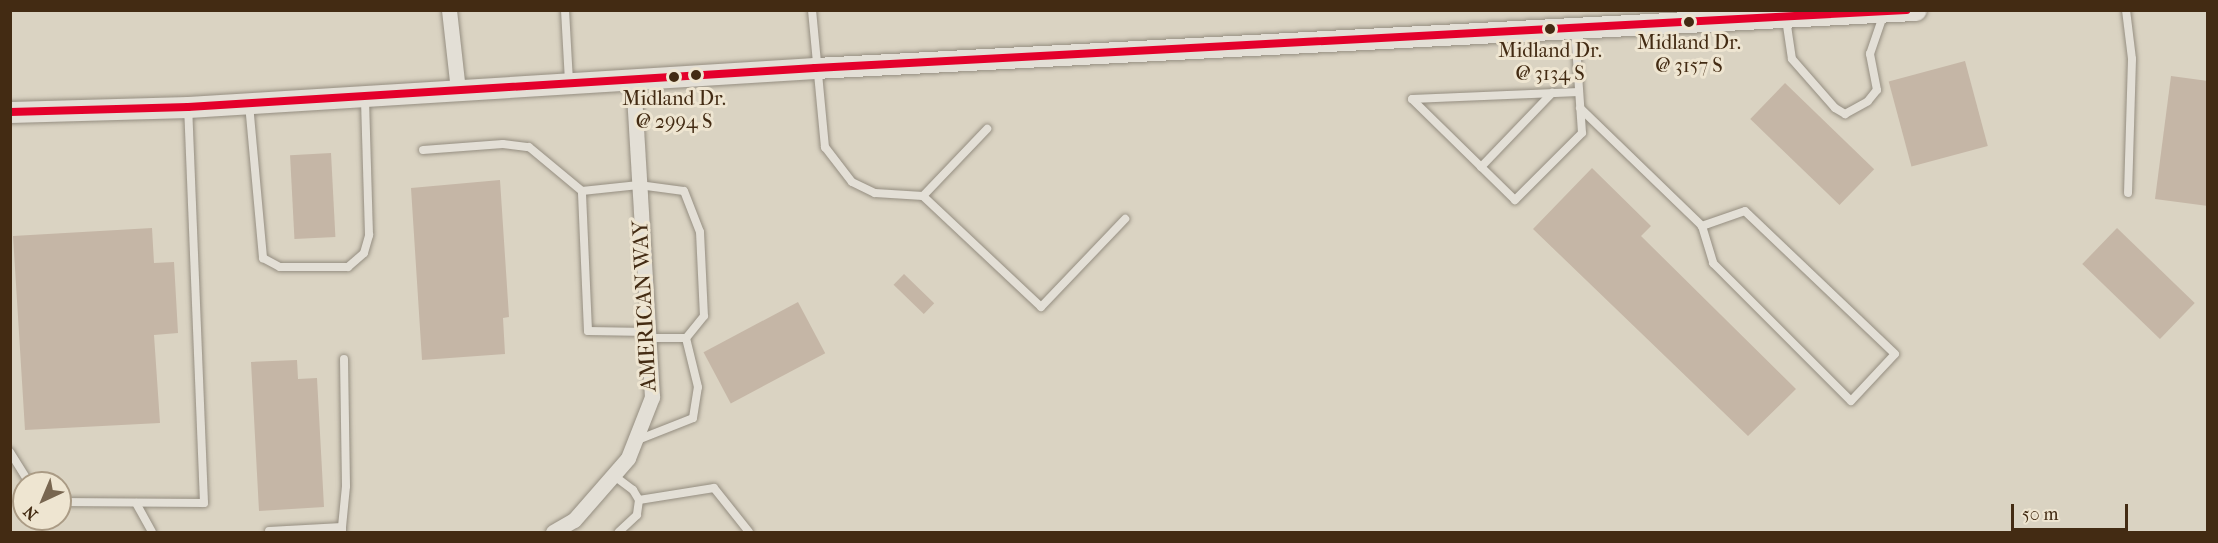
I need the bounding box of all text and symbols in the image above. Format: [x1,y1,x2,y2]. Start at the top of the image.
marker: Midland Dr. @ 3157 S [1683,16,1695,28]
marker: Midland Dr. @ 3134 S [1544,23,1556,35]
place label: Midland Dr. @ 3157 S [1637,31,1741,78]
place label: Midland Dr. @ 3134 S [1498,38,1602,85]
unlabelled marker [690,69,702,81]
marker: Midland Dr. @ 2994 S [668,71,680,83]
place label: Midland Dr. @ 2994 S [622,86,726,133]
street label: AMERICAN WAY [627,220,663,392]
north arrow [12,471,72,531]
scale bar [2014,492,2131,530]
text: N [20,502,42,524]
text: 50 m [2022,504,2058,525]

